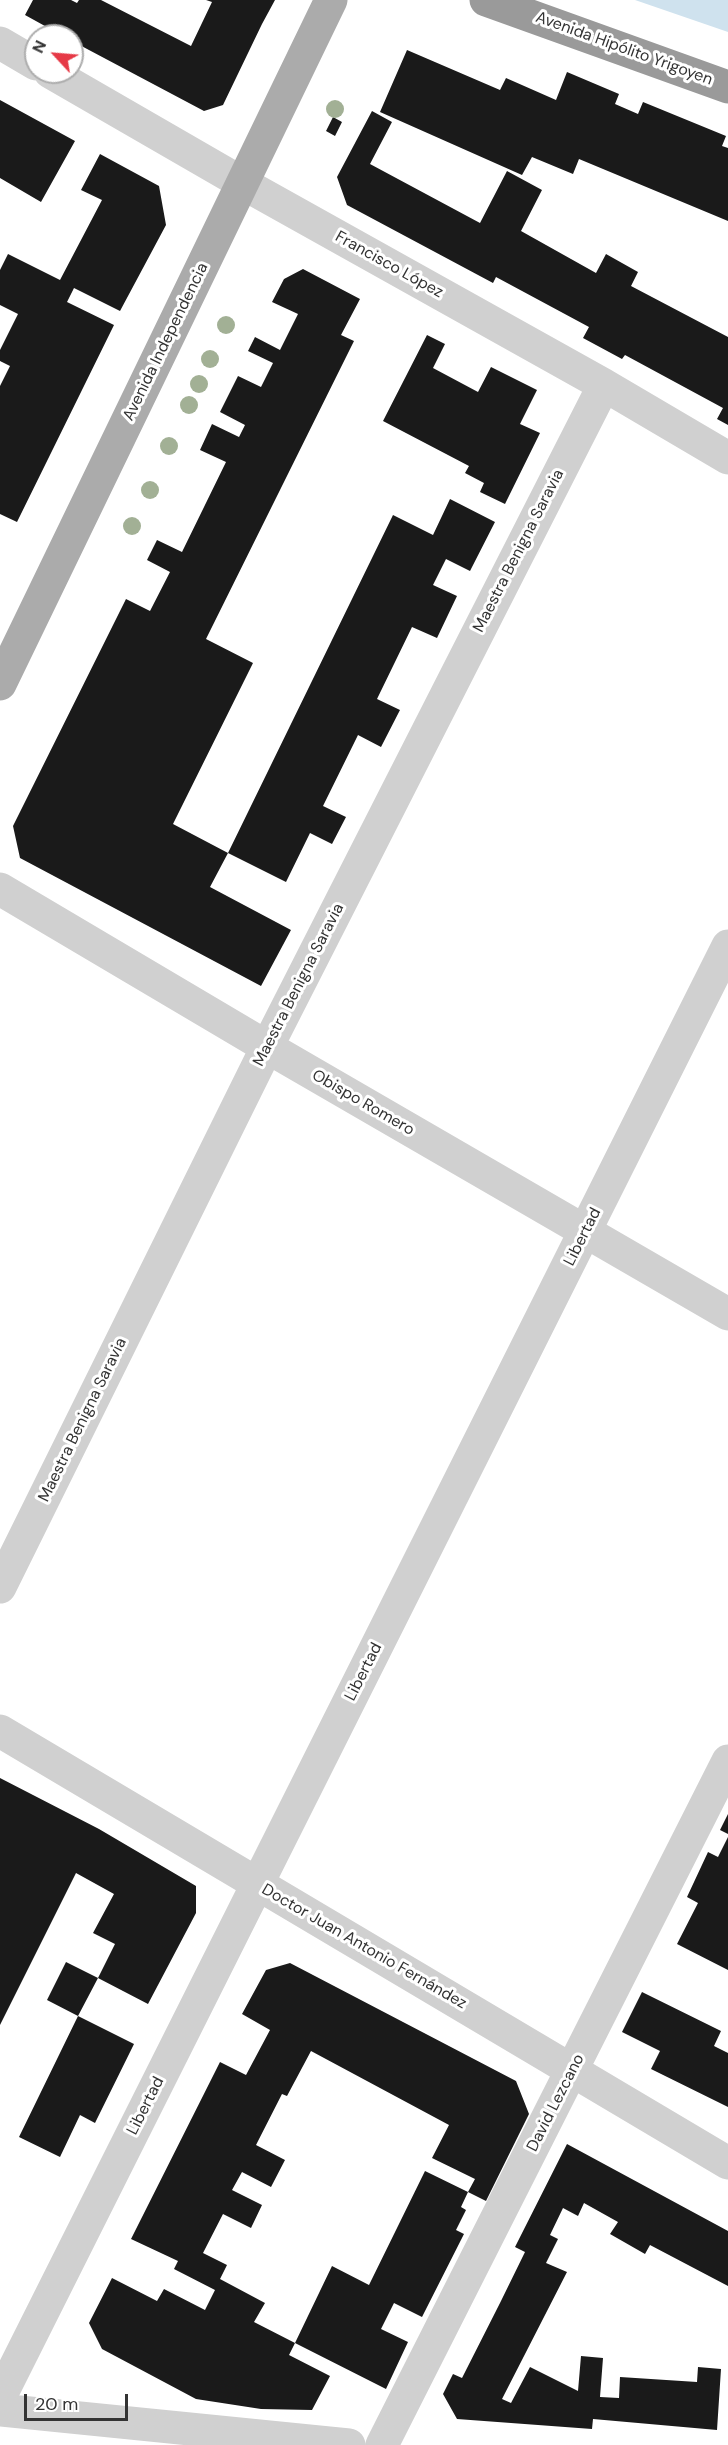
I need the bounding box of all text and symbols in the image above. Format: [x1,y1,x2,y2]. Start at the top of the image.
street label: Avenida Hipólito Yrigoyen [533,8,715,90]
north arrow [24,24,84,84]
text: N [27,37,51,57]
street label: Francisco López [332,227,446,303]
street label: Avenida Independencia [119,260,213,424]
street label: Maestra Benigna Saravia [470,466,568,636]
street label: Maestra Benigna Saravia [250,900,348,1070]
street label: Obispo Romero [308,1066,418,1140]
street label: Libertad [560,1205,606,1269]
street label: Maestra Benigna Saravia [35,1335,131,1505]
street label: Libertad [341,1640,387,1704]
street label: Doctor Juan Antonio Fernández [258,1880,470,2014]
street label: David Lezcano [523,2051,589,2155]
street label: Libertad [123,2074,169,2138]
scale bar [27,2382,130,2420]
text: 20 m [35,2392,78,2416]

